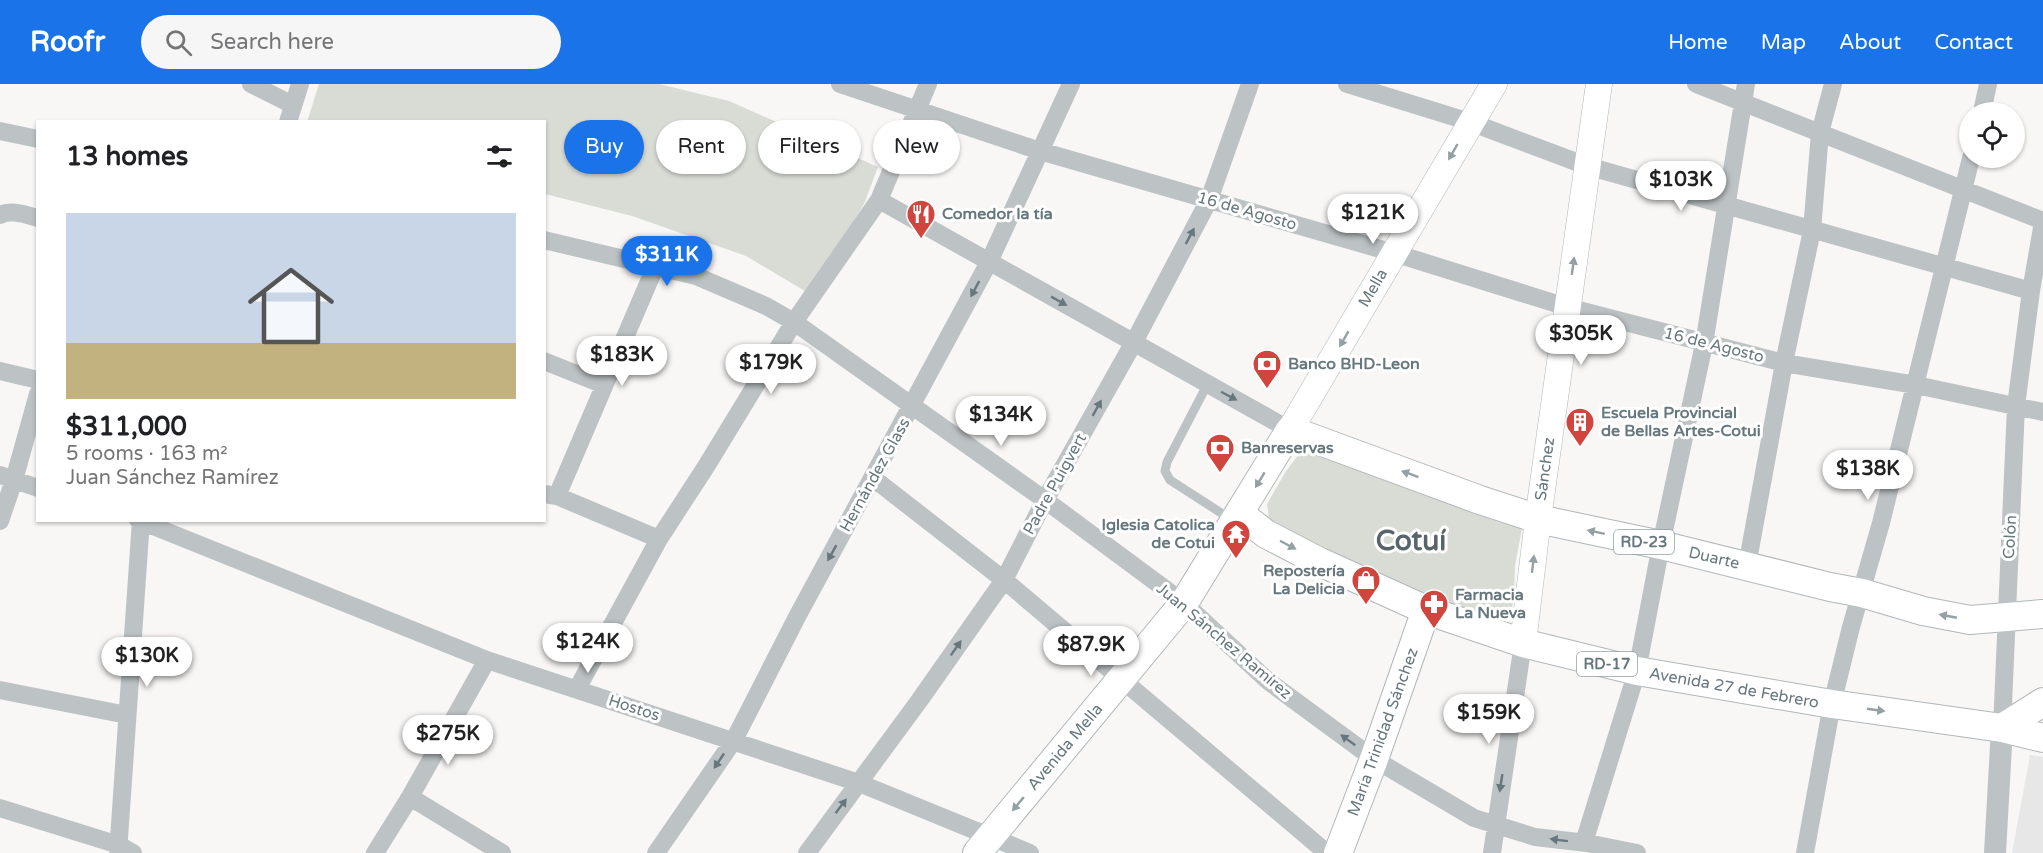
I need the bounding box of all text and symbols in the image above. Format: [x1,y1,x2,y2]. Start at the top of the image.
search box [141,15,561,69]
text: Roofr [30,25,105,59]
icon: search [162,26,195,59]
text: Search here [210,29,334,55]
text: Home [1668,30,1728,55]
text: Map [1761,30,1806,55]
text: About [1839,30,1901,55]
text: Contact [1934,30,2013,55]
map controls [1959,102,2025,168]
button: locate [1959,102,2025,168]
chip: Buy [564,120,644,174]
chip: Rent [656,120,746,174]
chip: Filters [758,120,861,174]
chip: New [873,120,960,174]
icon: filters [483,140,516,173]
text: 13 homes [66,141,188,172]
one-way arrow [1447,144,1458,160]
pin: $103K [1639,161,1723,212]
text: $103K [1649,168,1713,192]
street label: 16 de Agosto [1195,187,1299,235]
pin: $121K [1331,194,1415,245]
restaurant icon: Comedor la tía [905,198,937,240]
text: $121K [1341,201,1405,225]
place label: Comedor la tía [942,204,1053,224]
one-way arrow [1185,228,1195,245]
pin: $311K [625,236,709,287]
text: $311K [635,243,699,267]
icon: home [237,252,345,360]
one-way arrow [1568,257,1577,276]
street label: Mella [1354,265,1392,311]
one-way arrow [970,281,980,298]
one-way arrow [1050,296,1067,306]
pin: $305K [1539,315,1623,366]
text: $305K [1549,322,1613,346]
street label: 16 de Agosto [1662,323,1766,367]
one-way arrow [1339,330,1349,347]
pin: $183K [580,336,664,387]
text: $183K [590,343,654,367]
pin: $179K [729,344,813,395]
bank icon: Banco BHD-Leon [1251,348,1283,390]
text: $179K [739,351,803,375]
place label: Banco BHD-Leon [1288,354,1420,374]
one-way arrow [1220,391,1237,401]
pin: $134K [959,396,1043,447]
one-way arrow [1092,399,1102,416]
text: $134K [969,403,1033,427]
place label: Escuela Provincial de Bellas Artes-Cotui [1601,403,1761,441]
building icon: Escuela Provincial de Bellas Artes-Cotui [1564,406,1596,448]
text: $311,000 [66,411,187,442]
street label: Hernández Glass [835,415,915,535]
street label: Padre Puigvert [1019,430,1091,538]
bank icon: Banreservas [1204,432,1236,474]
street label: Sánchez [1531,436,1559,502]
place label: Banreservas [1241,438,1334,458]
text: 5 rooms · 163 m² [66,442,228,466]
pin: $138K [1826,450,1910,501]
text: $138K [1836,457,1900,481]
text: Juan Sánchez Ramírez [66,466,279,490]
one-way arrow [1400,469,1418,479]
one-way arrow [1254,472,1265,488]
street label: Colón [1999,514,2021,560]
place label: Iglesia Catolica de Cotui [1102,515,1215,553]
temple icon: Iglesia Catolica de Cotui [1220,518,1252,560]
district label: Cotuí [1376,524,1446,558]
one-way arrow [1586,526,1605,536]
road number: RD-23 [1614,530,1674,554]
one-way arrow [1280,540,1297,550]
street label: Duarte [1687,542,1741,574]
one-way arrow [827,545,837,562]
one-way arrow [1528,554,1538,573]
place label: Repostería La Delicia [1263,561,1345,599]
shop icon: Repostería La Delicia [1350,564,1382,606]
street label: Juan Sánchez Ramírez [1152,579,1296,703]
place label: Farmacia La Nueva [1455,585,1526,623]
pharmacy icon: Farmacia La Nueva [1418,588,1450,630]
one-way arrow [1939,611,1958,620]
pin: $124K [546,623,630,674]
pin: $87.9K [1042,626,1140,677]
text: $124K [556,630,620,654]
text: $87.9K [1057,633,1125,657]
pin: $130K [105,637,189,688]
one-way arrow [950,641,962,657]
text: $130K [115,644,179,668]
street label: María Trinidad Sánchez [1343,645,1423,819]
road number: RD-17 [1577,652,1637,676]
street label: Avenida 27 de Febrero [1648,663,1820,713]
street label: Hostos [606,690,662,726]
pin: $159K [1447,694,1531,745]
street label: Avenida Mella [1023,700,1107,794]
text: $159K [1457,701,1521,725]
one-way arrow [1867,706,1886,715]
pin: $275K [406,715,490,766]
text: $275K [416,722,480,746]
one-way arrow [1340,734,1356,746]
one-way arrow [714,753,725,769]
one-way arrow [1497,774,1506,793]
one-way arrow [1012,796,1025,812]
one-way arrow [835,798,848,814]
one-way arrow [1550,835,1569,844]

